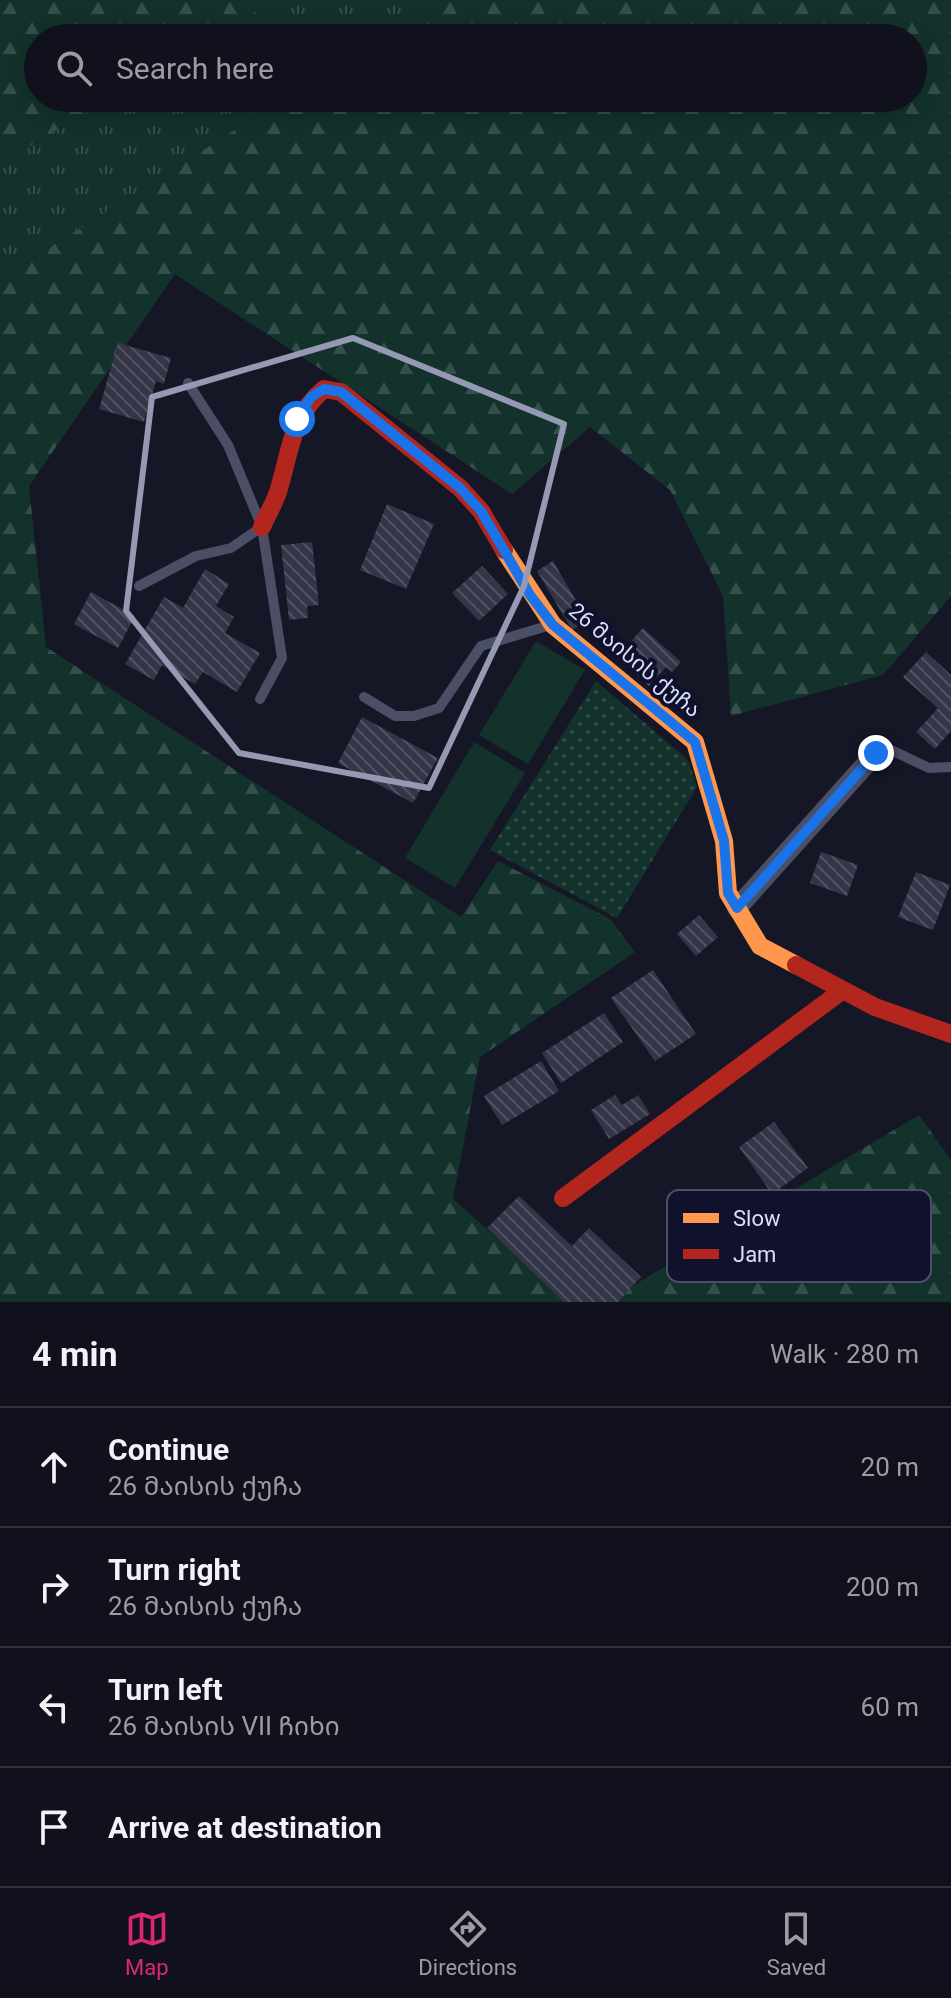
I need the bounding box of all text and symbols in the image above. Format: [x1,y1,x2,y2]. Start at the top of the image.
search box [24,24,927,112]
icon: search [52,46,96,90]
text: Search here [116,51,274,86]
route start [279,401,315,437]
street label: 26 მაისის ქუჩა [564,598,706,722]
route end [858,735,894,771]
legend [667,1190,931,1282]
text: Slow [733,1206,781,1231]
text: Jam [733,1242,776,1267]
text: 4 min [32,1334,117,1374]
text: Walk · 280 m [770,1339,919,1369]
text: Continue [108,1432,229,1467]
icon: ahead [32,1445,76,1489]
text: 20 m [861,1452,919,1482]
text: 26 მაისის ქუჩა [108,1471,302,1501]
text: Turn right [108,1552,241,1587]
icon: right [32,1565,76,1609]
text: 200 m [846,1572,919,1602]
text: 26 მაისის ქუჩა [108,1591,302,1621]
text: Turn left [108,1672,223,1707]
icon: left [32,1685,76,1729]
text: 60 m [861,1692,919,1722]
text: 26 მაისის VII ჩიხი [108,1711,340,1741]
icon: arrive [32,1805,76,1849]
text: Arrive at destination [108,1810,382,1845]
tab: Map [125,1907,169,1980]
tab: Directions [418,1907,517,1980]
tab: Saved [767,1907,826,1980]

